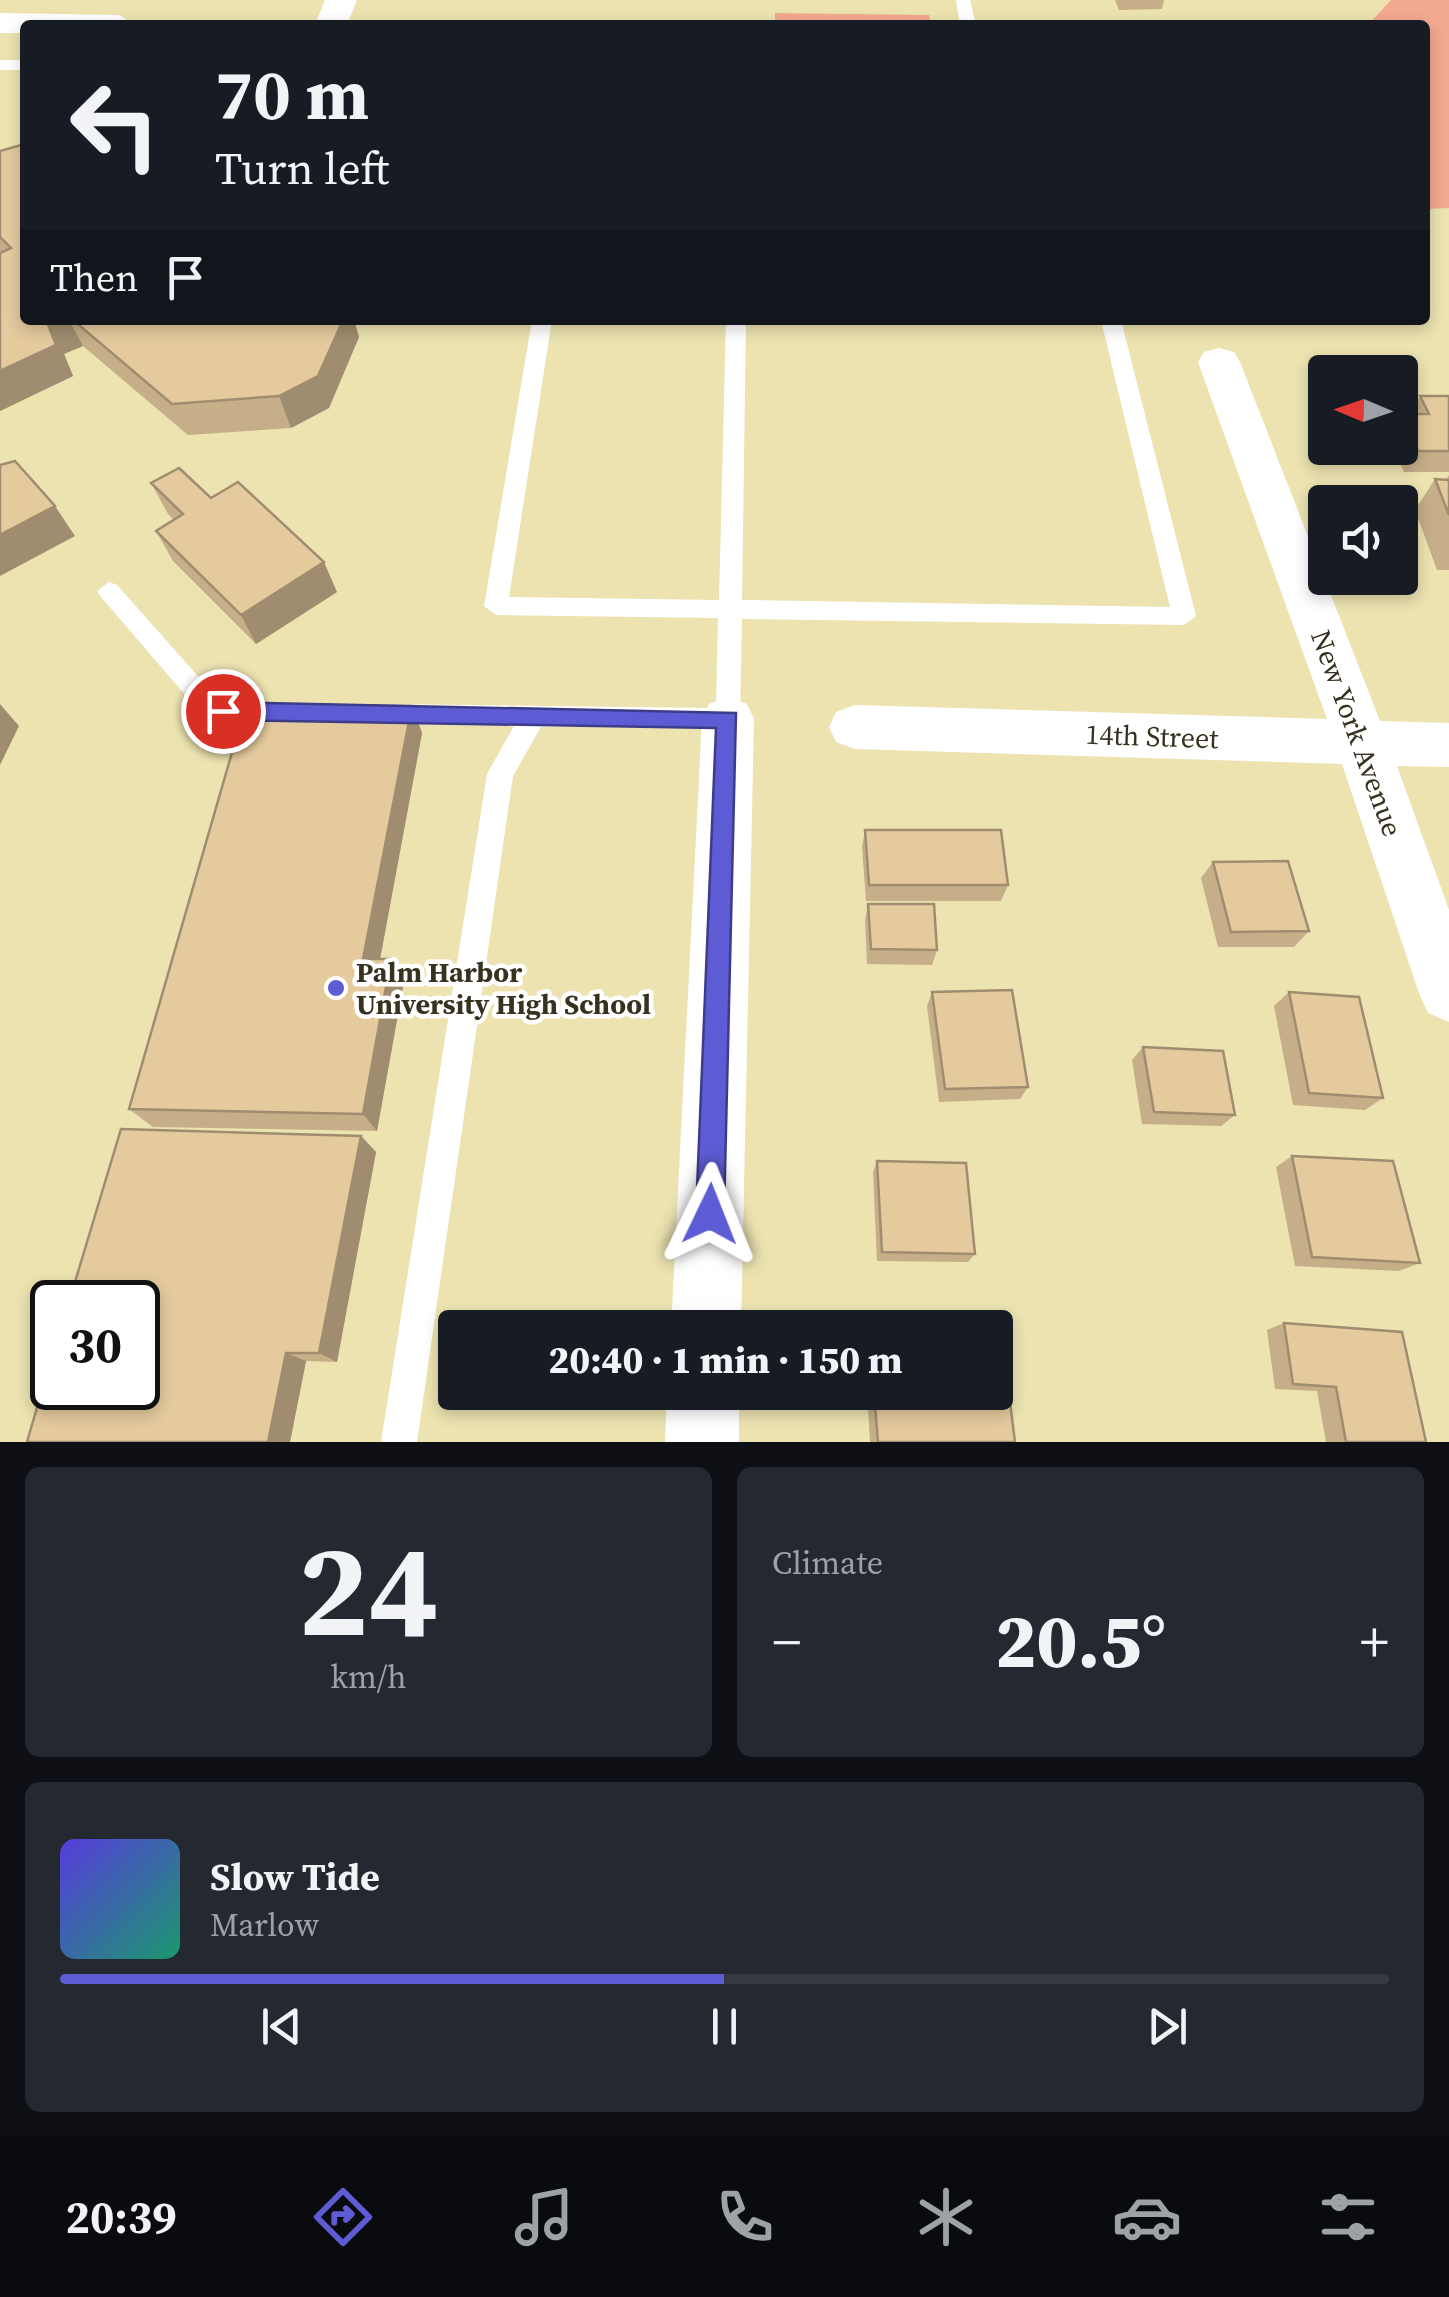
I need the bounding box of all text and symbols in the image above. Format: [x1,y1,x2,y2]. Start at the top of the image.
text: 70 m [215,46,369,142]
icon: left [50,60,180,190]
text: Turn left [215,137,389,199]
icon: arrive [158,250,213,305]
text: Then [50,252,138,304]
north arrow [1308,355,1418,465]
map controls [1308,355,1418,595]
button: sound [1308,485,1418,595]
street label: New York Avenue [1302,624,1412,842]
pin [181,669,266,754]
icon: arrive [196,684,251,739]
street label: 14th Street [1085,715,1220,757]
place label: Palm Harbor University High School [356,953,651,1023]
marker: Palm Harbor University High School [325,977,347,999]
position arrow [658,1162,762,1266]
speed limit sign: 30 [30,1280,160,1410]
text: 20:40 · 1 min · 150 m [548,1334,903,1386]
text: 24 [298,1500,439,1679]
text: Climate [772,1541,883,1585]
text: 20.5° [995,1589,1166,1692]
text: − [772,1604,801,1679]
text: + [1360,1604,1389,1679]
text: km/h [330,1655,407,1699]
text: Slow Tide [210,1851,380,1903]
text: Marlow [210,1903,319,1947]
icon: previous [254,1999,309,2054]
icon: pause [697,1999,752,2054]
icon: next [1140,1999,1195,2054]
icon: directions [308,2182,378,2252]
icon: music [509,2182,579,2252]
icon: phone [710,2182,780,2252]
icon: climate [911,2182,981,2252]
icon: car [1112,2182,1182,2252]
icon: filters [1313,2182,1383,2252]
text: 20:39 [66,2186,177,2248]

